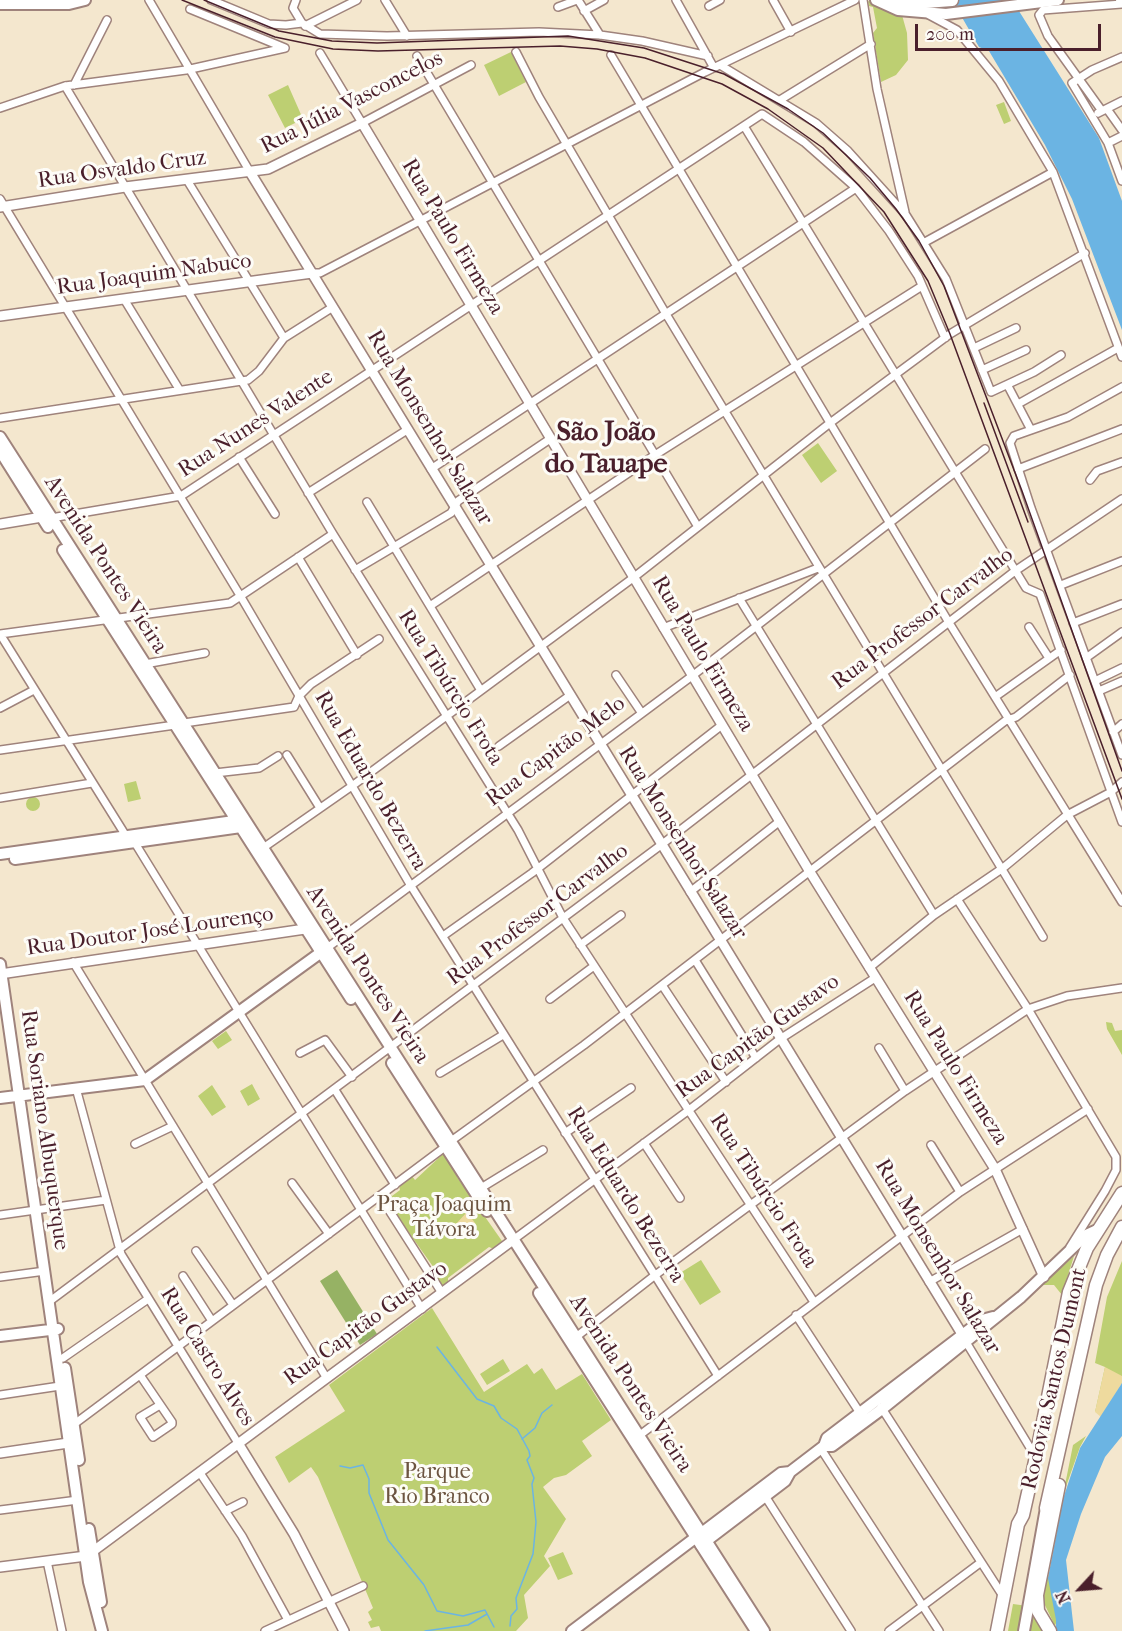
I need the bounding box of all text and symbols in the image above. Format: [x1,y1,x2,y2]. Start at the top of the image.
scale bar [918,12,1104,50]
text: 200 m [926,24,974,45]
street label: Rua Júlia Vasconcelos [256,46,448,160]
street label: Rua Osvaldo Cruz [36,145,208,195]
street label: Rua Paulo Firmeza [395,154,509,320]
street label: Rua Joaquim Nabuco [55,248,253,302]
street label: Rua Monsenhor Salazar [360,326,498,530]
street label: Rua Nunes Valente [174,364,338,484]
district label: São João do Tauape [545,416,667,482]
street label: Avenida Pontes Vieira [38,471,172,659]
street label: Rua Professor Carvalho [827,542,1019,696]
street label: Rua Paulo Firmeza [645,571,759,737]
street label: Rua Tibúrcio Frota [391,605,509,771]
street label: Rua Eduardo Bezerra [308,687,432,875]
street label: Rua Capitão Melo [481,691,631,813]
street label: Rua Monsenhor Salazar [612,742,752,944]
street label: Rua Professor Carvalho [442,838,634,992]
street label: Avenida Pontes Vieira [300,881,434,1069]
street label: Rua Doutor José Lourenço [25,902,275,962]
street label: Rua Capitão Gustavo [671,969,845,1105]
street label: Rua Paulo Firmeza [897,986,1013,1150]
street label: Rua Soriano Albuquerque [14,1008,74,1252]
street label: Rua Eduardo Bezerra [560,1102,690,1288]
street label: Rua Tibúrcio Frota [703,1109,823,1273]
street label: Rua Monsenhor Salazar [868,1155,1006,1359]
park label: Praça Joaquim Távora [376,1193,512,1244]
street label: Rua Capitão Gustavo [279,1256,453,1392]
street label: Rodovia Santos Dumont [1017,1265,1093,1493]
street label: Rua Castro Alves [154,1283,260,1431]
street label: Avenida Pontes Vieira [563,1290,697,1478]
park label: Parque Rio Branco [384,1460,490,1512]
north arrow [1050,1559,1110,1619]
text: N [1052,1587,1075,1607]

